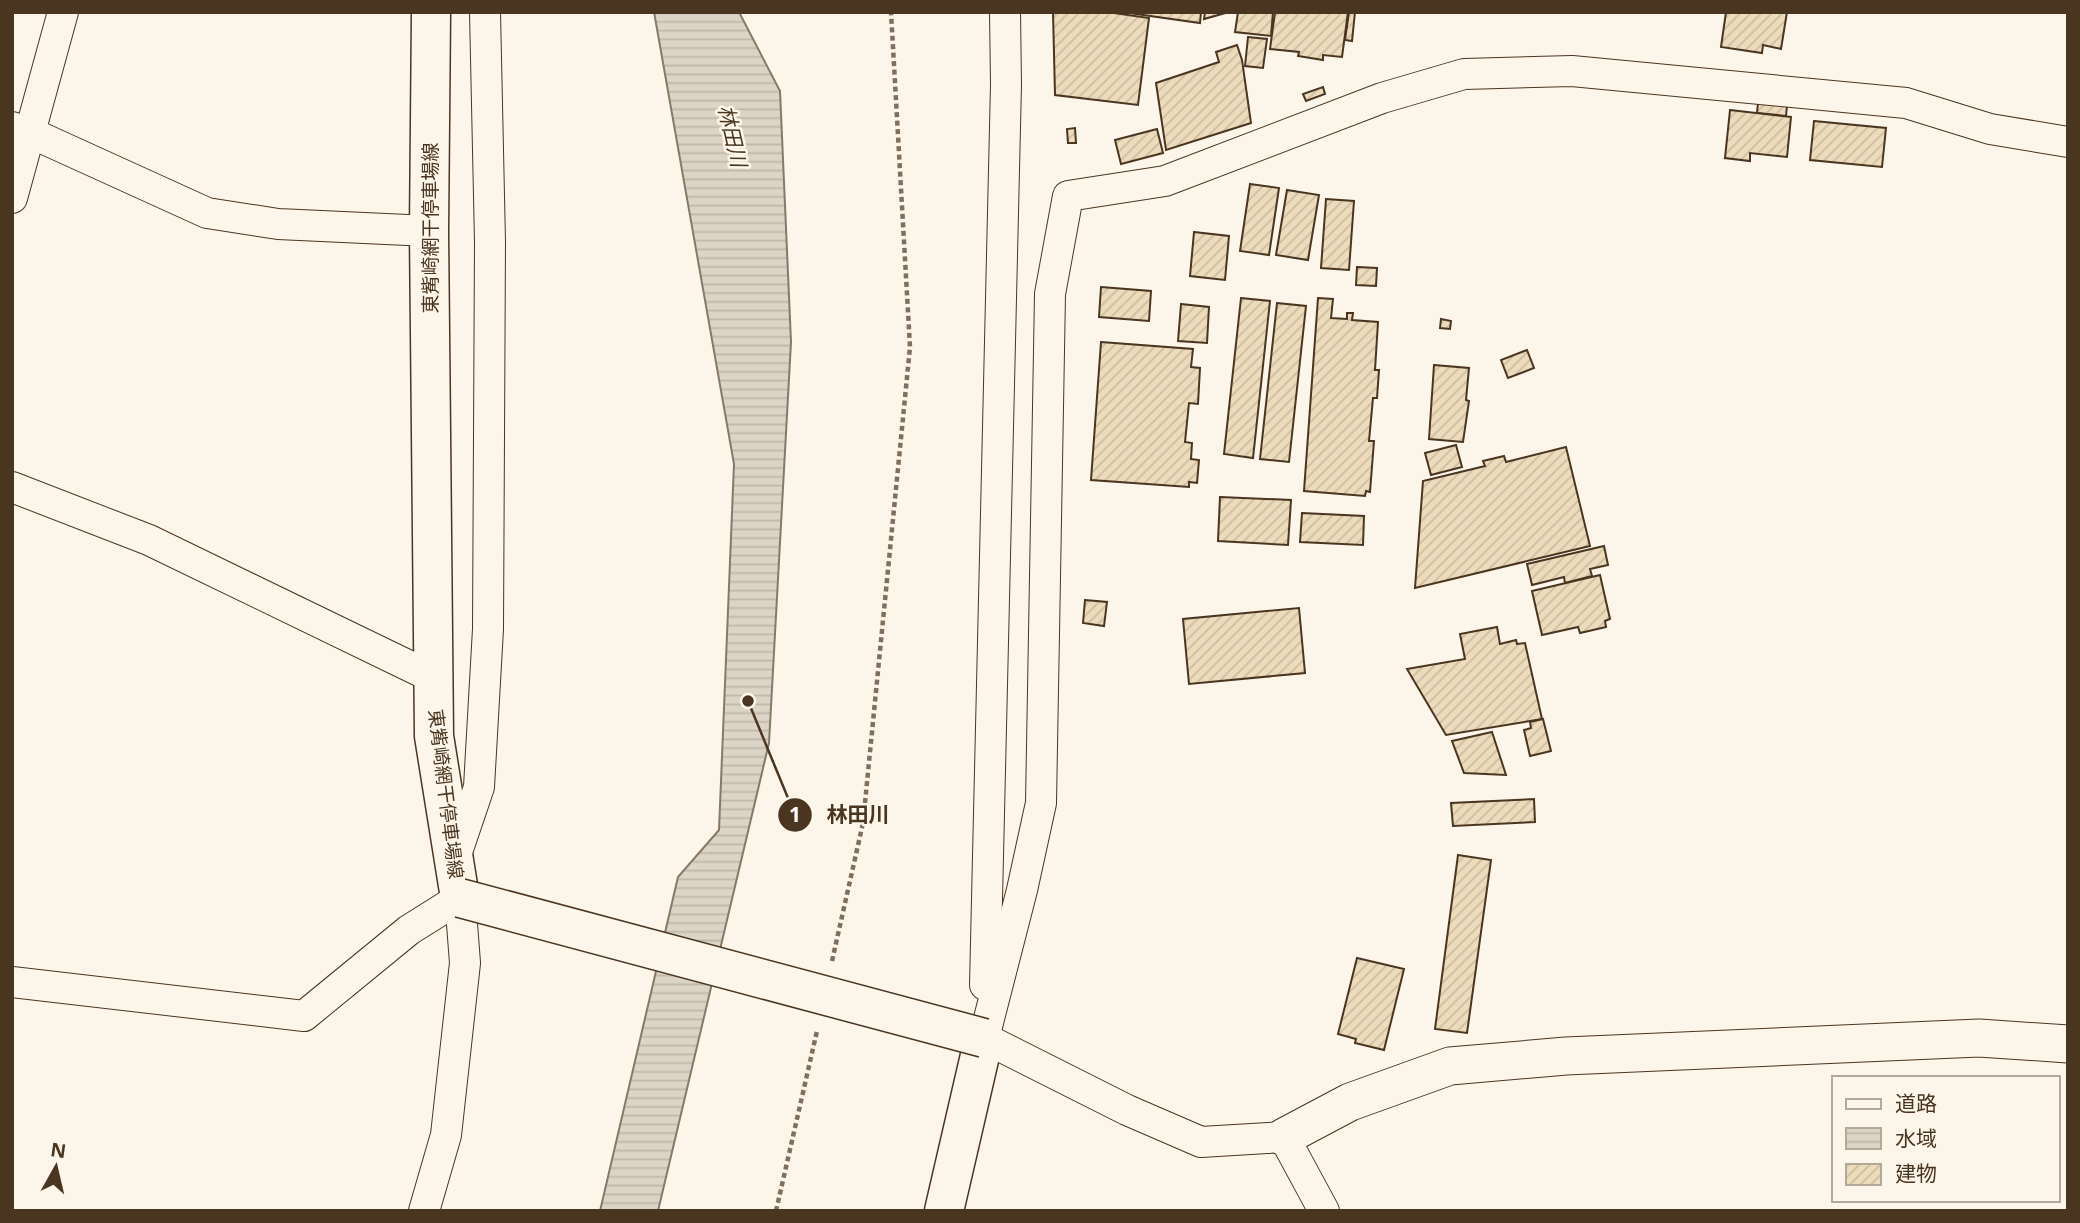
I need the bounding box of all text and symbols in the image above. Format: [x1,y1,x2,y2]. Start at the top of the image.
water label: 林田川 [712,102,754,172]
street label: 東觜崎網干停車場線 [417,142,443,314]
street label: 東觜崎網干停車場線 [423,708,469,880]
callout: 林田川 [778,794,904,836]
text: 1 [789,800,801,828]
text: 林田川 [827,800,890,828]
legend [1832,1076,2059,1202]
text: 道路 [1895,1089,1937,1117]
text: 水域 [1895,1124,1937,1152]
north arrow [21,1132,91,1202]
text: N [49,1136,68,1164]
text: 建物 [1895,1159,1937,1187]

